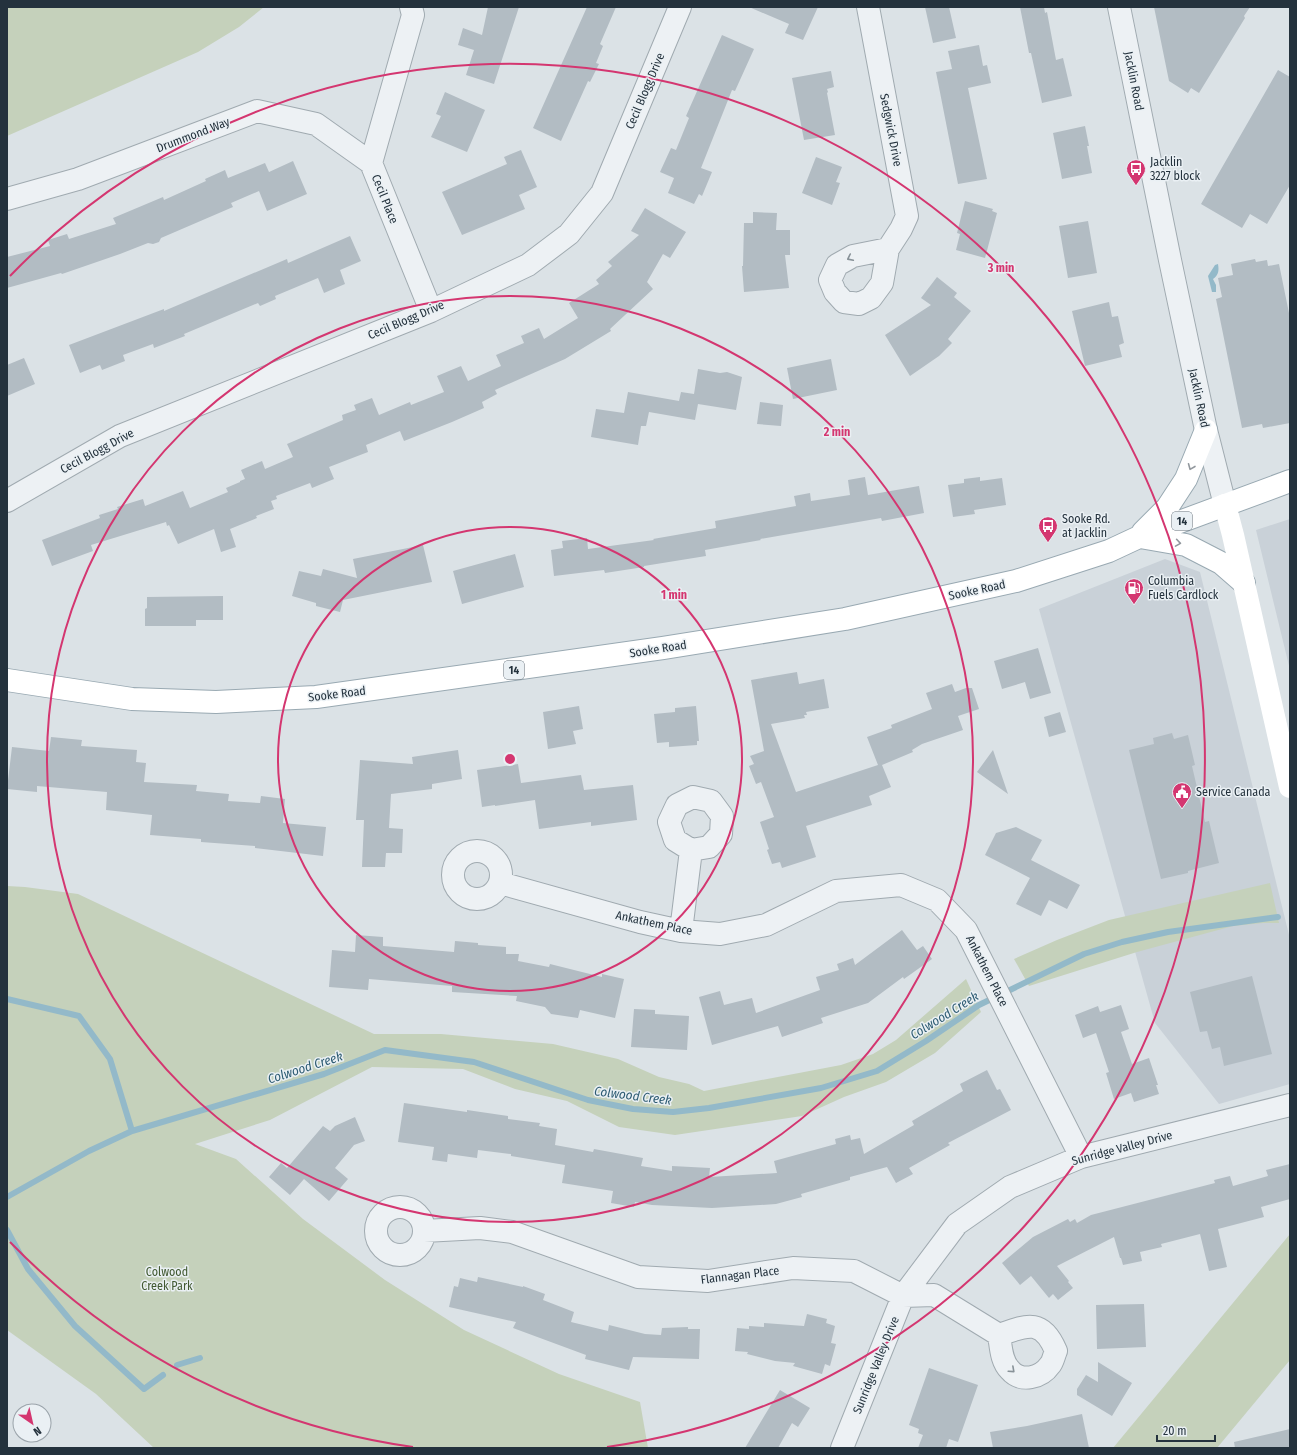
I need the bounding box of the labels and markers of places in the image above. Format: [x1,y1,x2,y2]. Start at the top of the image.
place label: Jacklin 3227 block [1150,155,1200,183]
bus stop icon: Jacklin 3227 block [1125,158,1147,186]
place label: Sooke Rd. at Jacklin [1062,512,1111,540]
bus stop icon: Sooke Rd. at Jacklin [1037,515,1059,543]
place label: Columbia Fuels Cardlock [1148,574,1219,602]
fuel station icon: Columbia Fuels Cardlock [1123,577,1145,605]
centre of rings [503,752,517,766]
public building icon: Service Canada [1171,781,1193,809]
place label: Service Canada [1196,785,1271,799]

